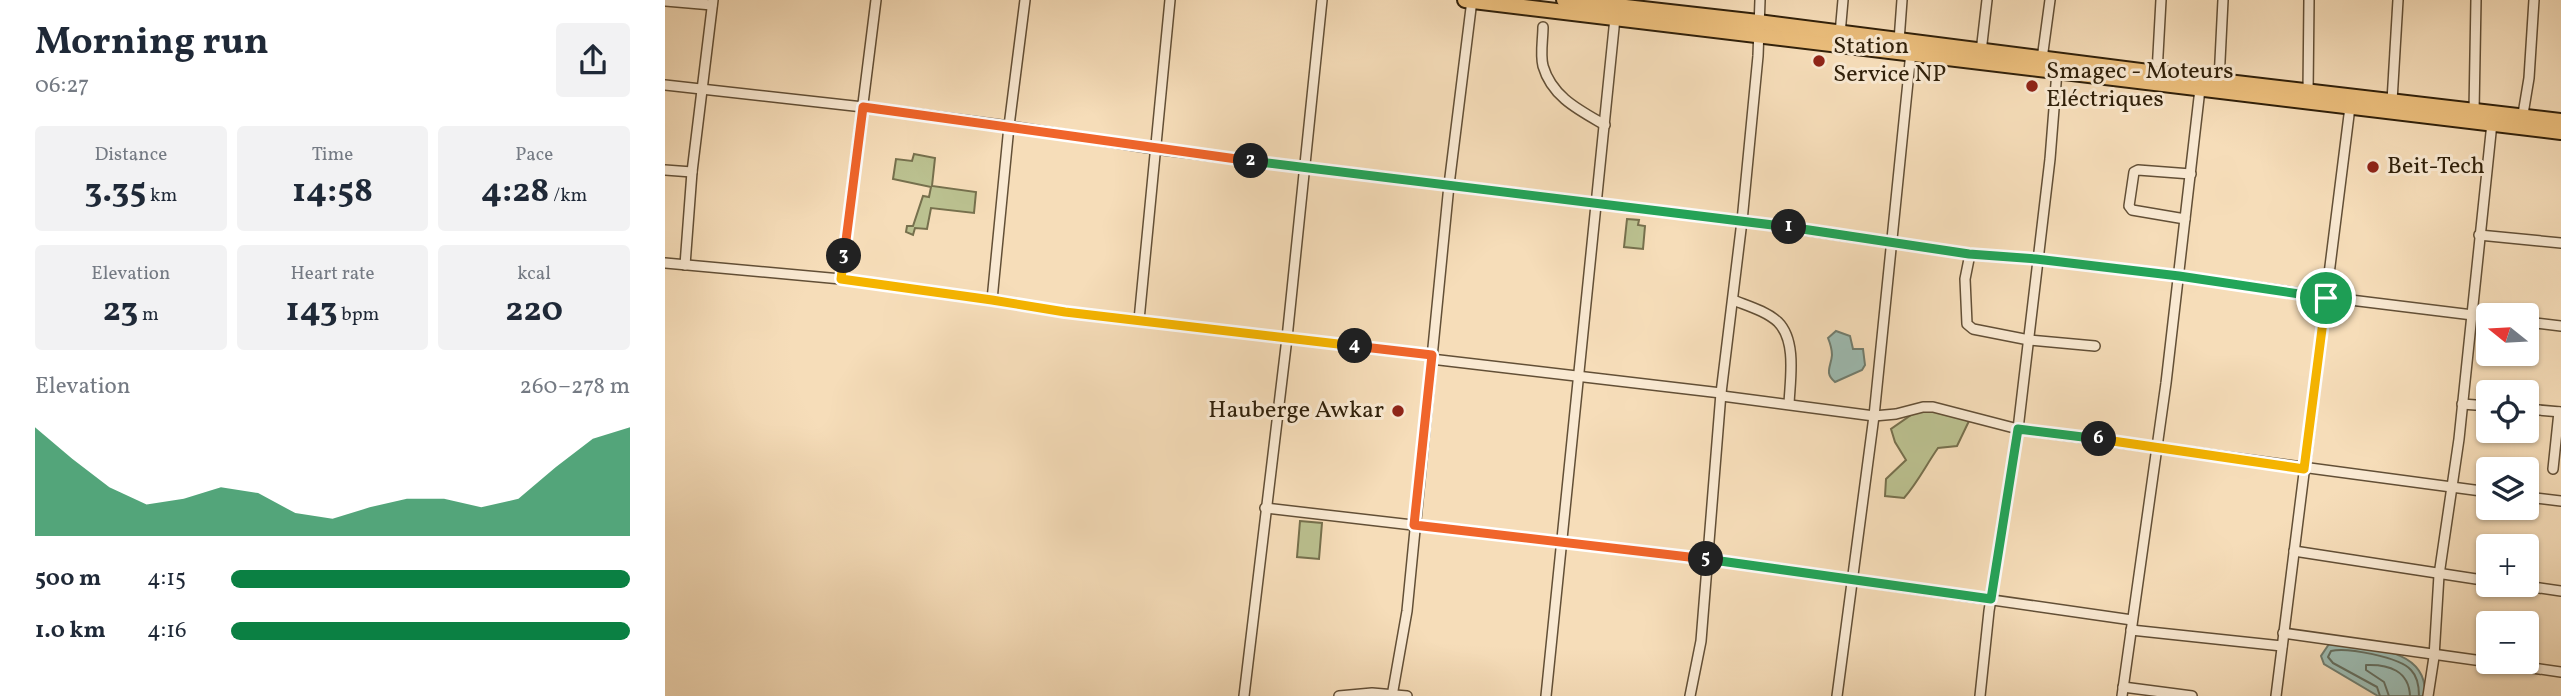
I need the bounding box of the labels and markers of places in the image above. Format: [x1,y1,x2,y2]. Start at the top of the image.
place label: Station Service NP [1833,30,1946,92]
marker: Station Service NP [1811,53,1827,69]
place label: Smagec - Moteurs Eléctriques [2046,55,2234,117]
marker: Smagec - Moteurs Eléctriques [2024,78,2040,94]
pin: 2 [1233,144,1269,178]
place label: Beit-Tech [2387,150,2485,184]
marker: Beit-Tech [2365,159,2381,175]
pin: 1 [1771,210,1807,244]
pin: 3 [827,238,861,274]
pin [2296,268,2356,328]
pin: 4 [1337,328,1373,364]
place label: Hauberge Awkar [1208,394,1384,428]
marker: Hauberge Awkar [1390,403,1406,419]
pin: 6 [2081,422,2117,457]
pin: 5 [1689,542,1723,576]

